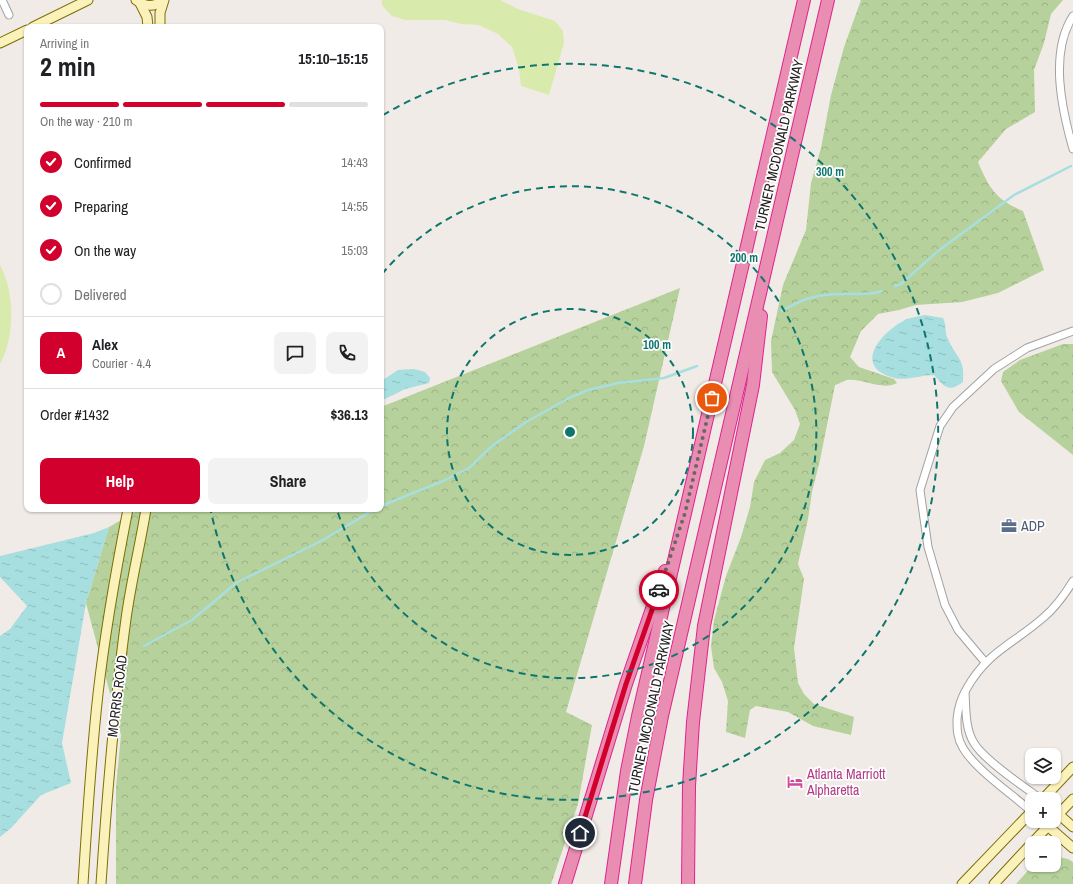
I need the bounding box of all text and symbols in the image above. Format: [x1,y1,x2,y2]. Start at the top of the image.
text: Arriving in [40,35,89,52]
text: 15:10–15:15 [298,48,368,69]
text: 2 min [40,49,96,84]
street label: TURNER MCDONALD PARKWAY [751,57,808,232]
text: On the way · 210 m [40,113,132,130]
icon: check [40,151,62,173]
text: Confirmed [74,152,131,173]
text: 14:43 [341,154,368,171]
text: 300 m [816,164,844,180]
icon: check [40,195,62,217]
text: Preparing [74,196,128,217]
text: 14:55 [341,198,368,215]
icon: check [40,239,62,261]
text: On the way [74,240,136,261]
text: 15:03 [341,242,368,259]
text: 200 m [730,250,758,266]
text: Delivered [74,284,127,305]
button: chat [274,332,316,374]
button: phone [326,332,368,374]
text: Alex [92,334,118,355]
text: 100 m [643,337,671,353]
text: A [57,342,65,363]
text: Courier · 4.4 [92,355,151,372]
pin [695,381,729,415]
icon: bag [701,387,723,409]
text: Order #1432 [40,404,109,425]
text: $36.13 [330,404,368,425]
centre of rings [563,425,577,439]
button: Help [40,458,200,504]
button: Share [208,458,368,504]
office icon: ADP [1000,517,1018,535]
place label: ADP [1020,517,1045,535]
courier [639,570,679,610]
icon: car [648,579,670,601]
street label: TURNER MCDONALD PARKWAY [624,619,678,795]
street label: MORRIS ROAD [103,654,131,738]
map controls [1025,748,1061,872]
button: layers [1025,748,1061,784]
place label: Atlanta Marriott Alpharetta [806,765,885,799]
hotel icon: Atlanta Marriott Alpharetta [786,773,804,791]
button: + [1025,792,1061,828]
pin [563,816,597,850]
icon: home [569,822,591,844]
button: − [1025,836,1061,872]

